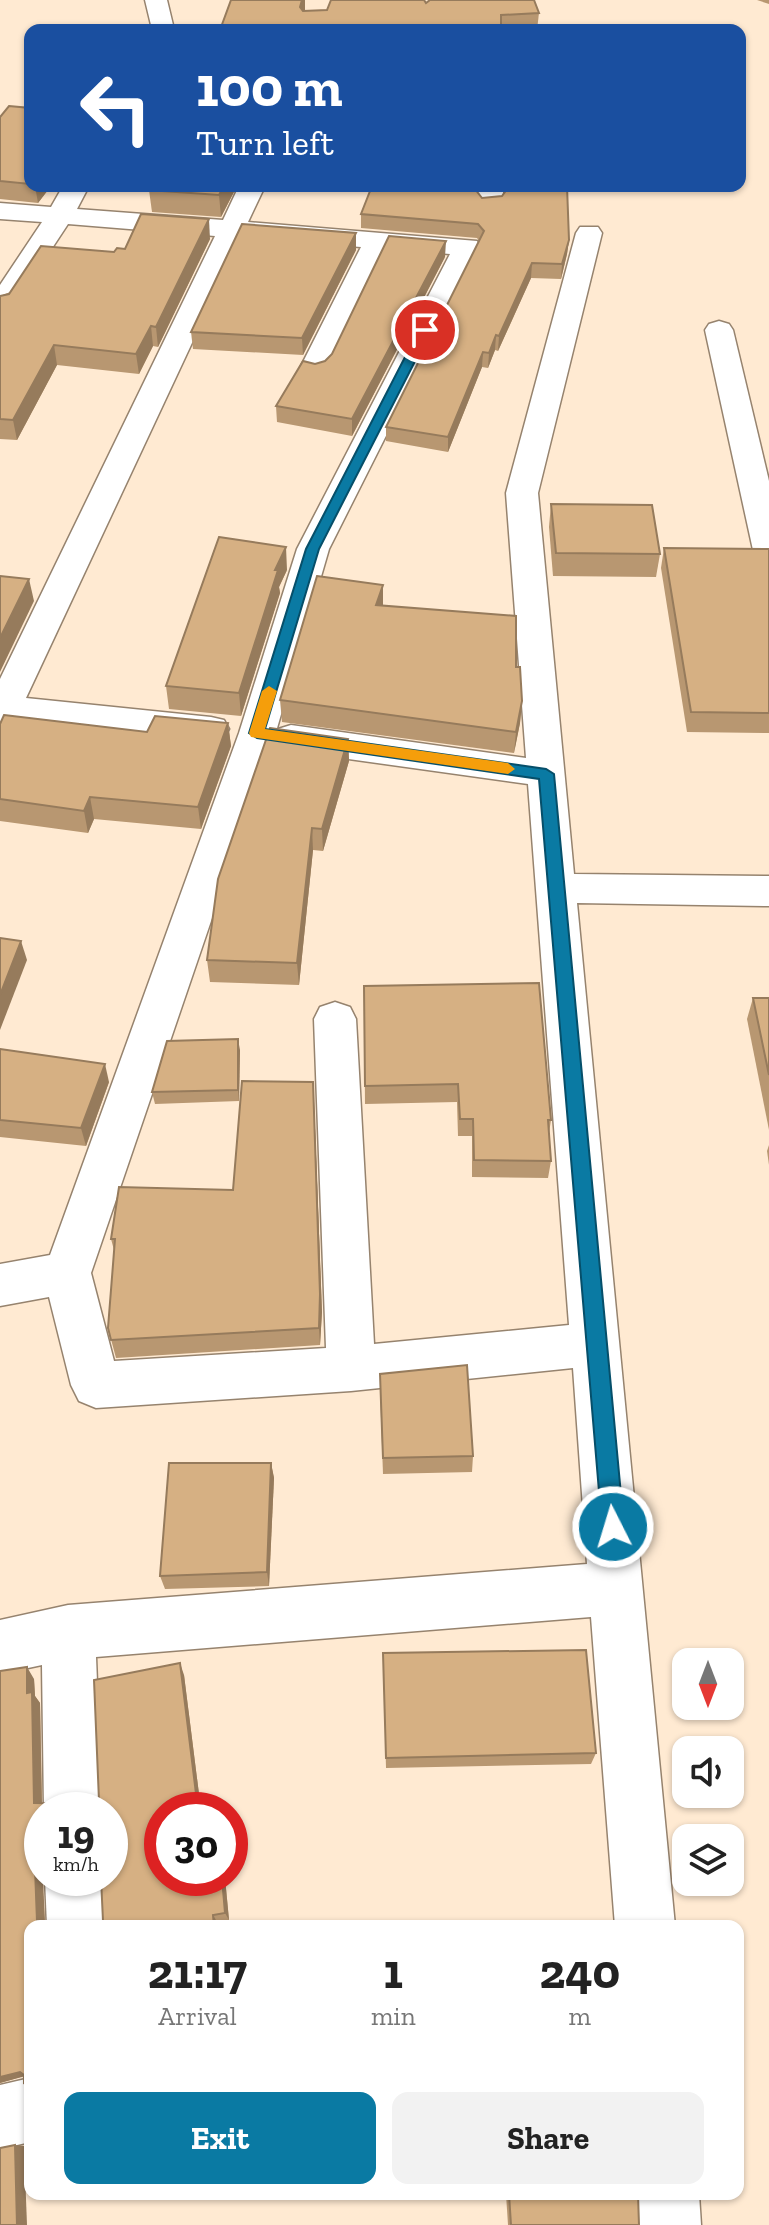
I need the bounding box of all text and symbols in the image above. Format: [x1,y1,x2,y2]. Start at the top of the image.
text: 100 m [196,53,343,120]
icon: left [64,56,168,160]
text: Turn left [196,121,334,164]
pin [391,296,459,364]
icon: arrive [403,308,447,352]
position arrow [571,1485,655,1569]
north arrow [672,1648,744,1720]
map controls [672,1648,744,1896]
button: sound [672,1736,744,1808]
speed limit sign: 30 [144,1792,248,1896]
text: 19 [57,1810,95,1858]
button: layers [672,1824,744,1896]
text: km/h [53,1852,99,1876]
text: 21:17 [148,1943,247,2000]
text: 1 [384,1943,403,2000]
text: 240 [539,1943,620,2000]
text: Arrival [158,2000,237,2032]
text: min [371,2000,416,2032]
text: m [569,2000,591,2032]
button: Exit [64,2092,376,2184]
button: Share [392,2092,704,2184]

